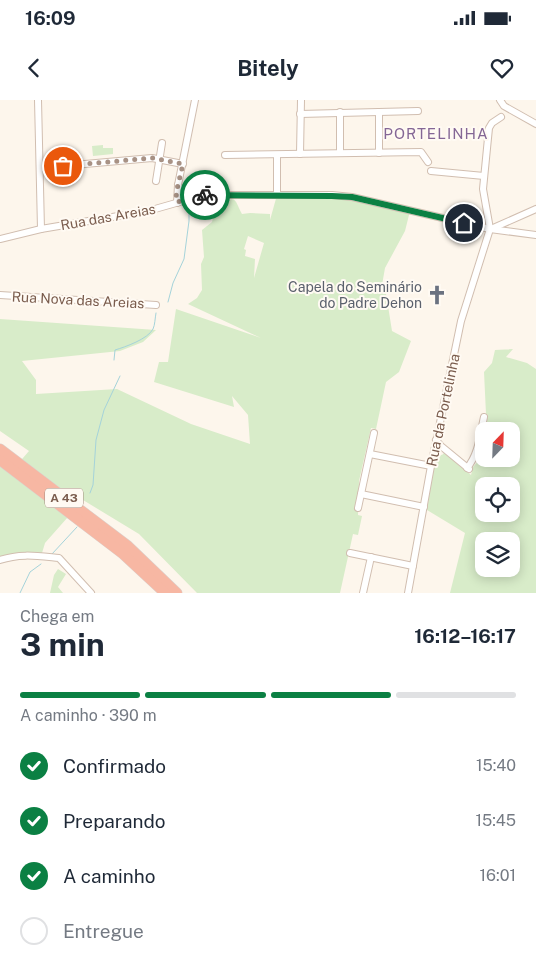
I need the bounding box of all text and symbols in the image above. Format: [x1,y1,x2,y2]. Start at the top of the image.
text: 16:09 [25,7,76,29]
icon: back [20,54,48,82]
icon: heart [488,54,516,82]
text: Bitely [237,55,299,81]
district label: PORTELINHA [383,125,489,142]
pin [42,145,84,187]
icon: bag [49,152,77,180]
courier [180,170,230,220]
icon: bike [191,181,219,209]
street label: Rua das Areias [59,201,157,233]
pin [443,202,485,244]
icon: home [450,209,478,237]
place label: Capela do Seminário do Padre Dehon [288,279,422,311]
church icon: Capela do Seminário do Padre Dehon [426,284,448,306]
street label: Rua Nova das Areias [11,289,145,311]
street label: Rua da Portelinha [423,352,463,468]
north arrow [475,422,520,468]
map controls [475,422,520,577]
button: locate [475,477,520,522]
road number: A 43 [45,488,83,508]
button: layers [475,532,520,577]
text: Chega em [20,607,94,626]
text: 16:12–16:17 [414,625,516,647]
text: 3 min [20,626,105,663]
text: A caminho · 390 m [20,706,157,725]
icon: check [20,752,48,780]
text: Confirmado [63,755,166,777]
text: 15:40 [476,756,516,775]
icon: check [20,807,48,835]
text: Preparando [63,810,165,832]
text: 15:45 [476,811,516,830]
icon: check [20,862,48,890]
text: A caminho [63,865,156,887]
text: 16:01 [480,866,516,885]
text: Entregue [63,920,144,942]

